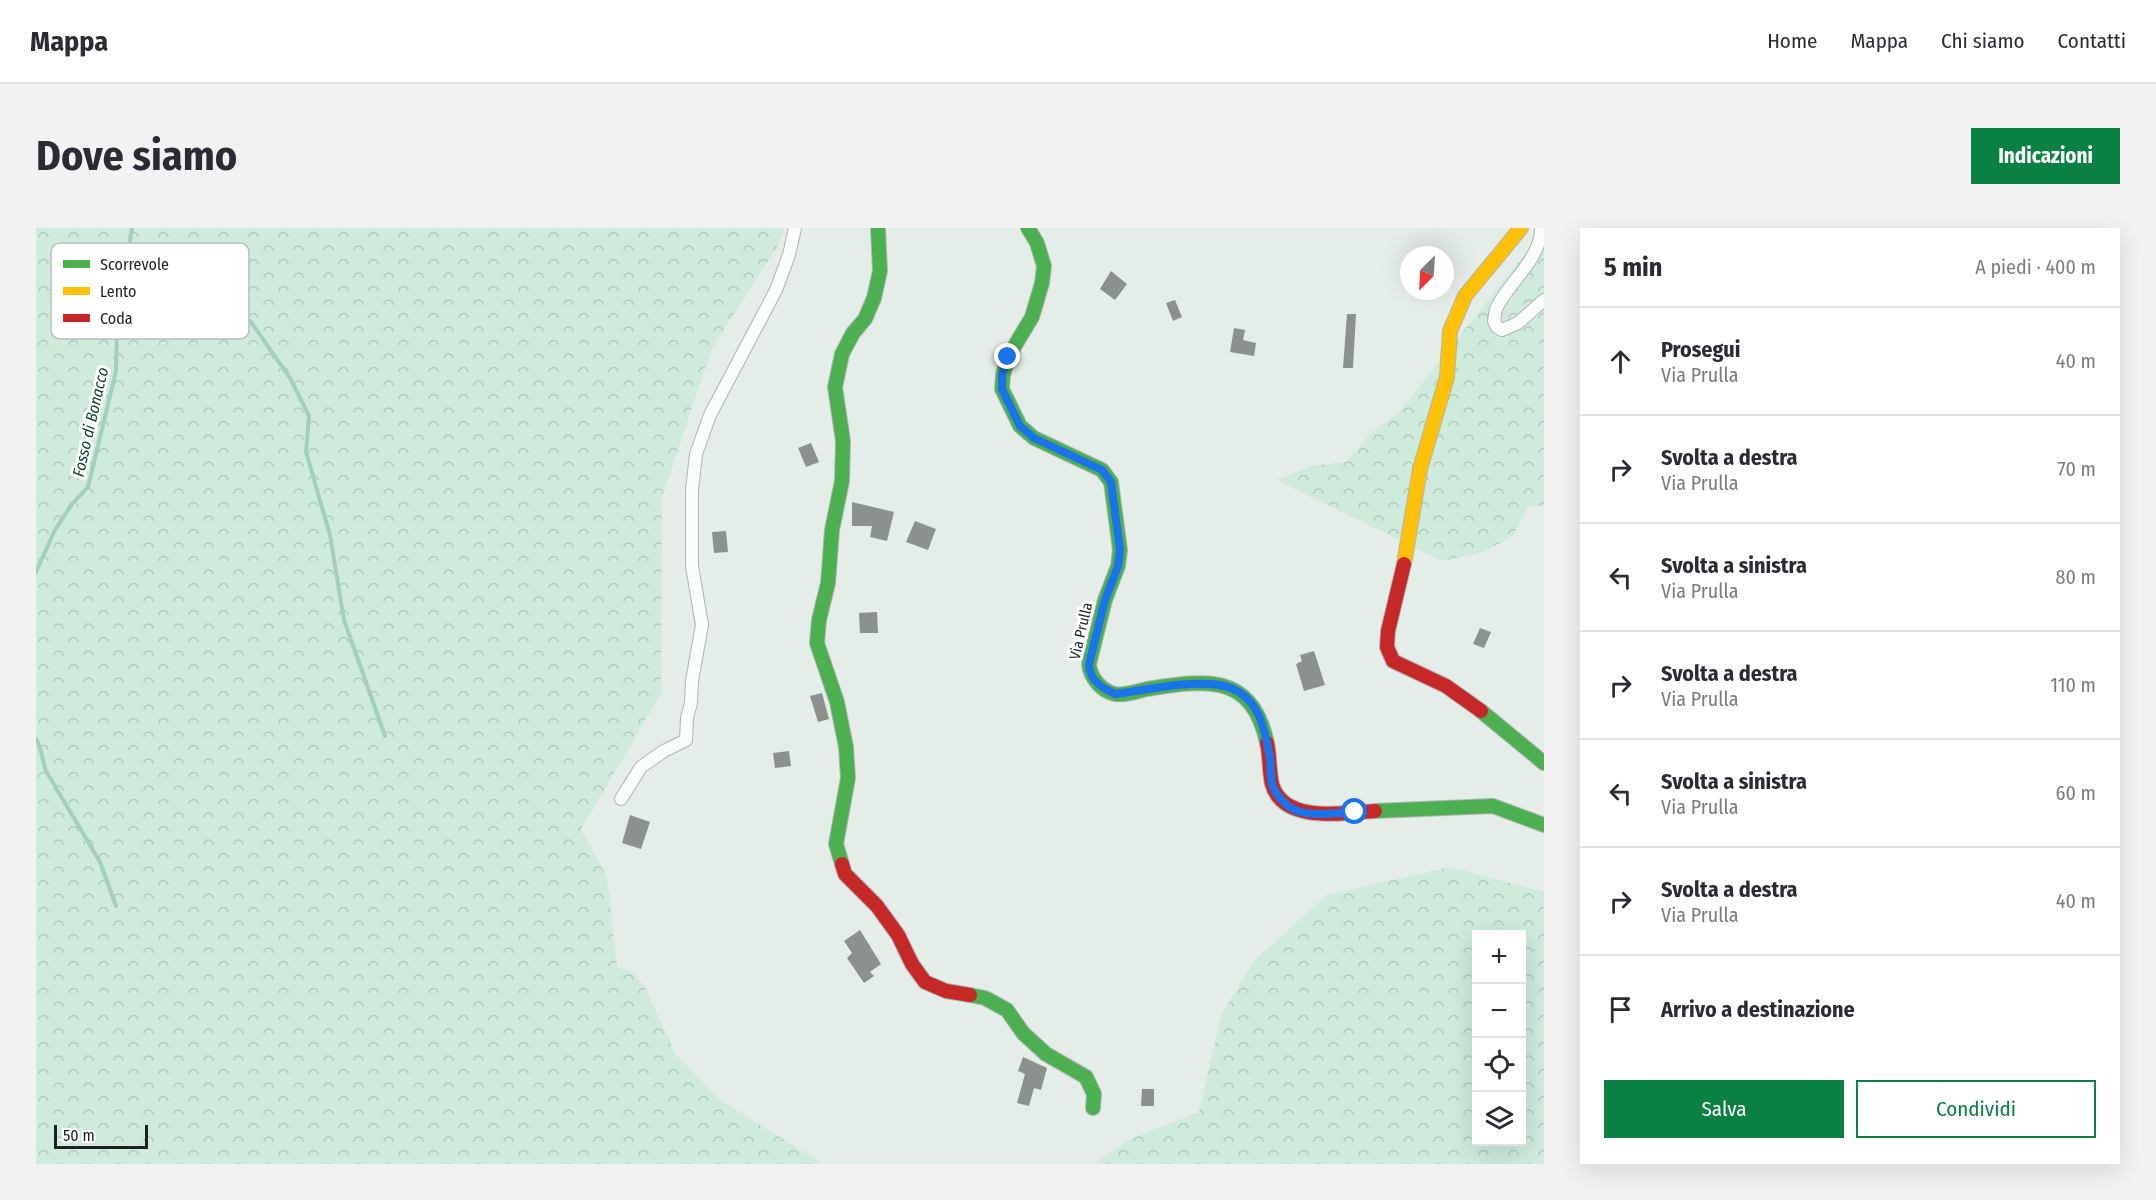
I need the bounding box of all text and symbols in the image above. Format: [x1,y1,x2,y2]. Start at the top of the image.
text: Mappa [30,25,108,58]
text: Home [1767,28,1817,54]
text: Mappa [1850,28,1908,54]
text: Chi siamo [1941,28,2025,54]
text: Contatti [2058,28,2126,54]
button: Indicazioni [1971,128,2120,184]
text: Dove siamo [36,131,237,181]
legend [51,243,249,339]
north arrow [1400,246,1454,300]
text: 5 min [1604,252,1662,283]
text: Scorrevole [100,255,169,274]
text: A piedi · 400 m [1975,255,2096,279]
text: Lento [100,282,136,301]
text: Coda [100,309,133,328]
text: Prosegui [1661,336,1740,363]
route end [994,343,1020,369]
icon: ahead [1604,345,1637,378]
text: 40 m [2056,349,2096,373]
text: Via Prulla [1661,363,1738,387]
water label: Fosso di Bonacco [69,366,112,479]
text: Svolta a destra [1661,444,1798,471]
icon: right [1604,453,1637,486]
text: 70 m [2058,457,2096,481]
text: Via Prulla [1661,471,1738,495]
text: Svolta a sinistra [1661,552,1807,579]
icon: left [1604,561,1637,594]
text: 80 m [2056,565,2096,589]
text: Via Prulla [1661,579,1738,603]
street label: Via Prulla [1066,601,1096,661]
text: Svolta a destra [1661,660,1798,687]
icon: right [1604,669,1637,702]
text: 110 m [2050,673,2096,697]
text: Via Prulla [1661,687,1738,711]
text: Svolta a sinistra [1661,768,1807,795]
icon: left [1604,777,1637,810]
text: 60 m [2056,781,2096,805]
text: Via Prulla [1661,795,1738,819]
route start [1341,798,1367,824]
text: Svolta a destra [1661,876,1798,903]
icon: right [1604,885,1637,918]
text: 40 m [2056,889,2096,913]
text: Via Prulla [1661,903,1738,927]
map controls [1472,930,1526,1146]
button: + [1472,930,1526,984]
button: − [1472,984,1526,1038]
icon: arrive [1604,993,1637,1026]
text: Arrivo a destinazione [1661,996,1855,1023]
button: locate [1472,1038,1526,1092]
button: Salva [1604,1080,1844,1138]
button: Condividi [1856,1080,2096,1138]
button: layers [1472,1092,1526,1146]
scale bar [54,1122,148,1150]
text: 50 m [63,1126,95,1145]

